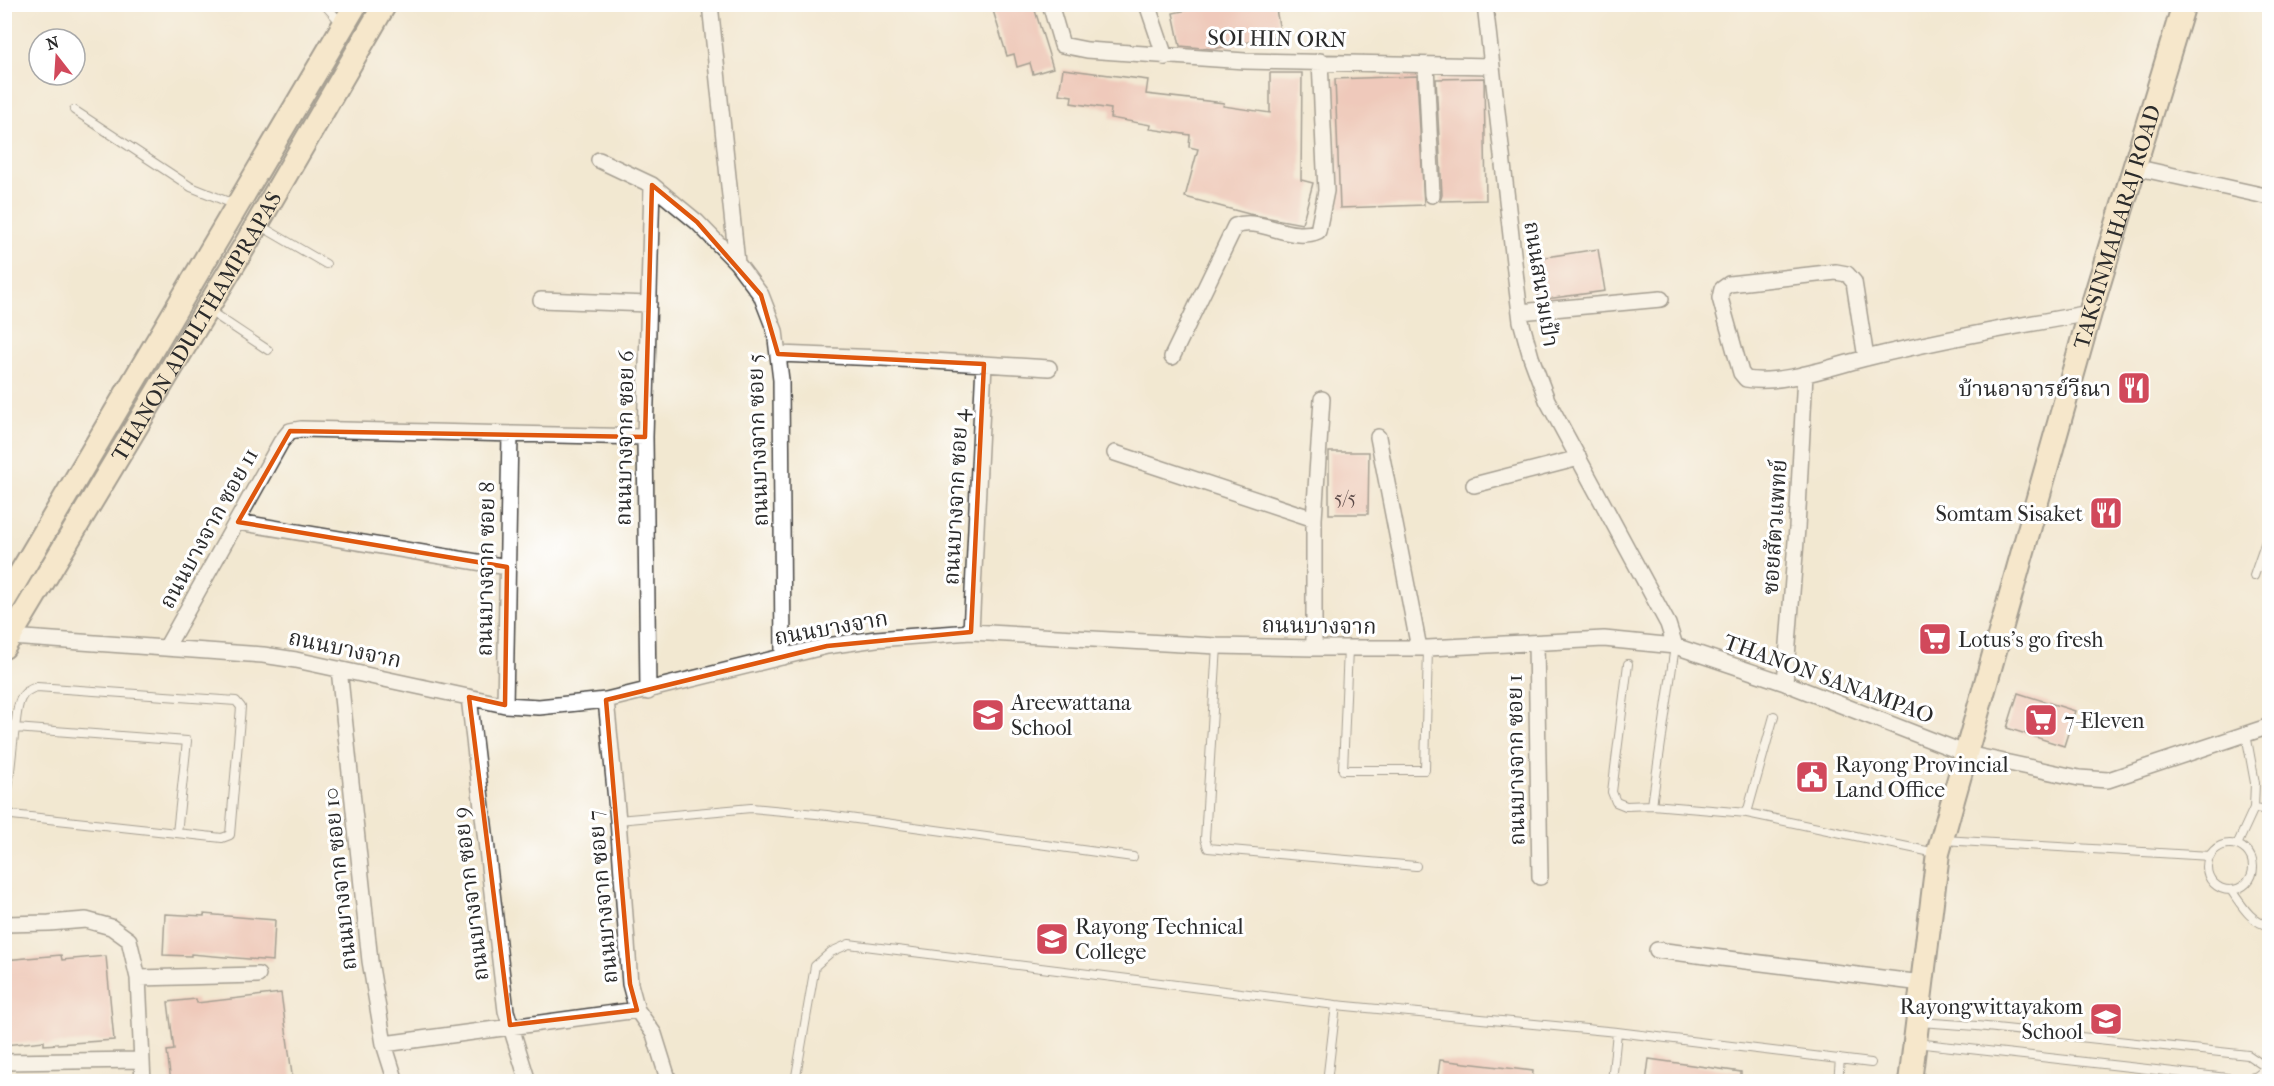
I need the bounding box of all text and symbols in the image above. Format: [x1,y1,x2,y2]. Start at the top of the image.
street label: SOI HIN ORN [1207,25,1347,53]
north arrow [27,27,87,87]
text: N [44,32,62,54]
street label: TAKSINMAHARAJ ROAD [2069,102,2167,352]
street label: THANON ADULTHAMPRAPAS [106,187,288,466]
street label: ถนนสนามเป้า [1518,219,1564,349]
street label: ถนนบางจาก ซอย 6 [610,350,640,526]
street label: ถนนบางจาก ซอย 5 [742,353,774,527]
restaurant icon: บ้านอาจารย์วีณา [2116,370,2152,406]
place label: บ้านอาจารย์วีณา [1958,376,2111,402]
street label: ถนนบางจาก ซอย 4 [938,407,974,586]
street label: ถนนบางจาก ซอย 11 [154,444,264,613]
street label: ซอยสัตวแพทย์ [1757,458,1793,596]
street label: ถนนบางจาก ซอย 8 [471,481,501,657]
house number: 5/5 [1334,487,1356,510]
restaurant icon: Somtam Sisaket [2088,495,2124,531]
place label: Somtam Sisaket [1936,501,2083,527]
street label: ถนนบางจาก [772,605,890,651]
street label: ถนนบางจาก [1261,612,1377,640]
supermarket icon: Lotus's go fresh [1917,621,1953,657]
street label: ถนนบางจาก [286,624,404,674]
place label: Lotus's go fresh [1958,627,2104,653]
street label: THANON SANAMPAO [1720,629,1937,729]
street label: ถนนบางจาก ซอย 1 [1502,674,1530,846]
place label: Areewattana School [1010,690,1132,741]
school or university icon: Areewattana School [970,697,1006,733]
supermarket icon: 7-Eleven [2023,702,2059,738]
place label: 7-Eleven [2064,708,2145,734]
place label: Rayong Provincial Land Office [1835,752,2009,803]
public building icon: Rayong Provincial Land Office [1794,759,1830,795]
street label: ถนนบางจาก ซอย 10 [317,786,363,971]
street label: ถนนบางจาก ซอย 9 [447,805,495,982]
street label: ถนนบางจาก ซอย 7 [582,809,624,985]
place label: Rayong Technical College [1075,914,1244,965]
school or university icon: Rayong Technical College [1034,921,1070,957]
place label: Rayongwittayakom School [1899,994,2084,1045]
school or university icon: Rayongwittayakom School [2088,1001,2124,1037]

